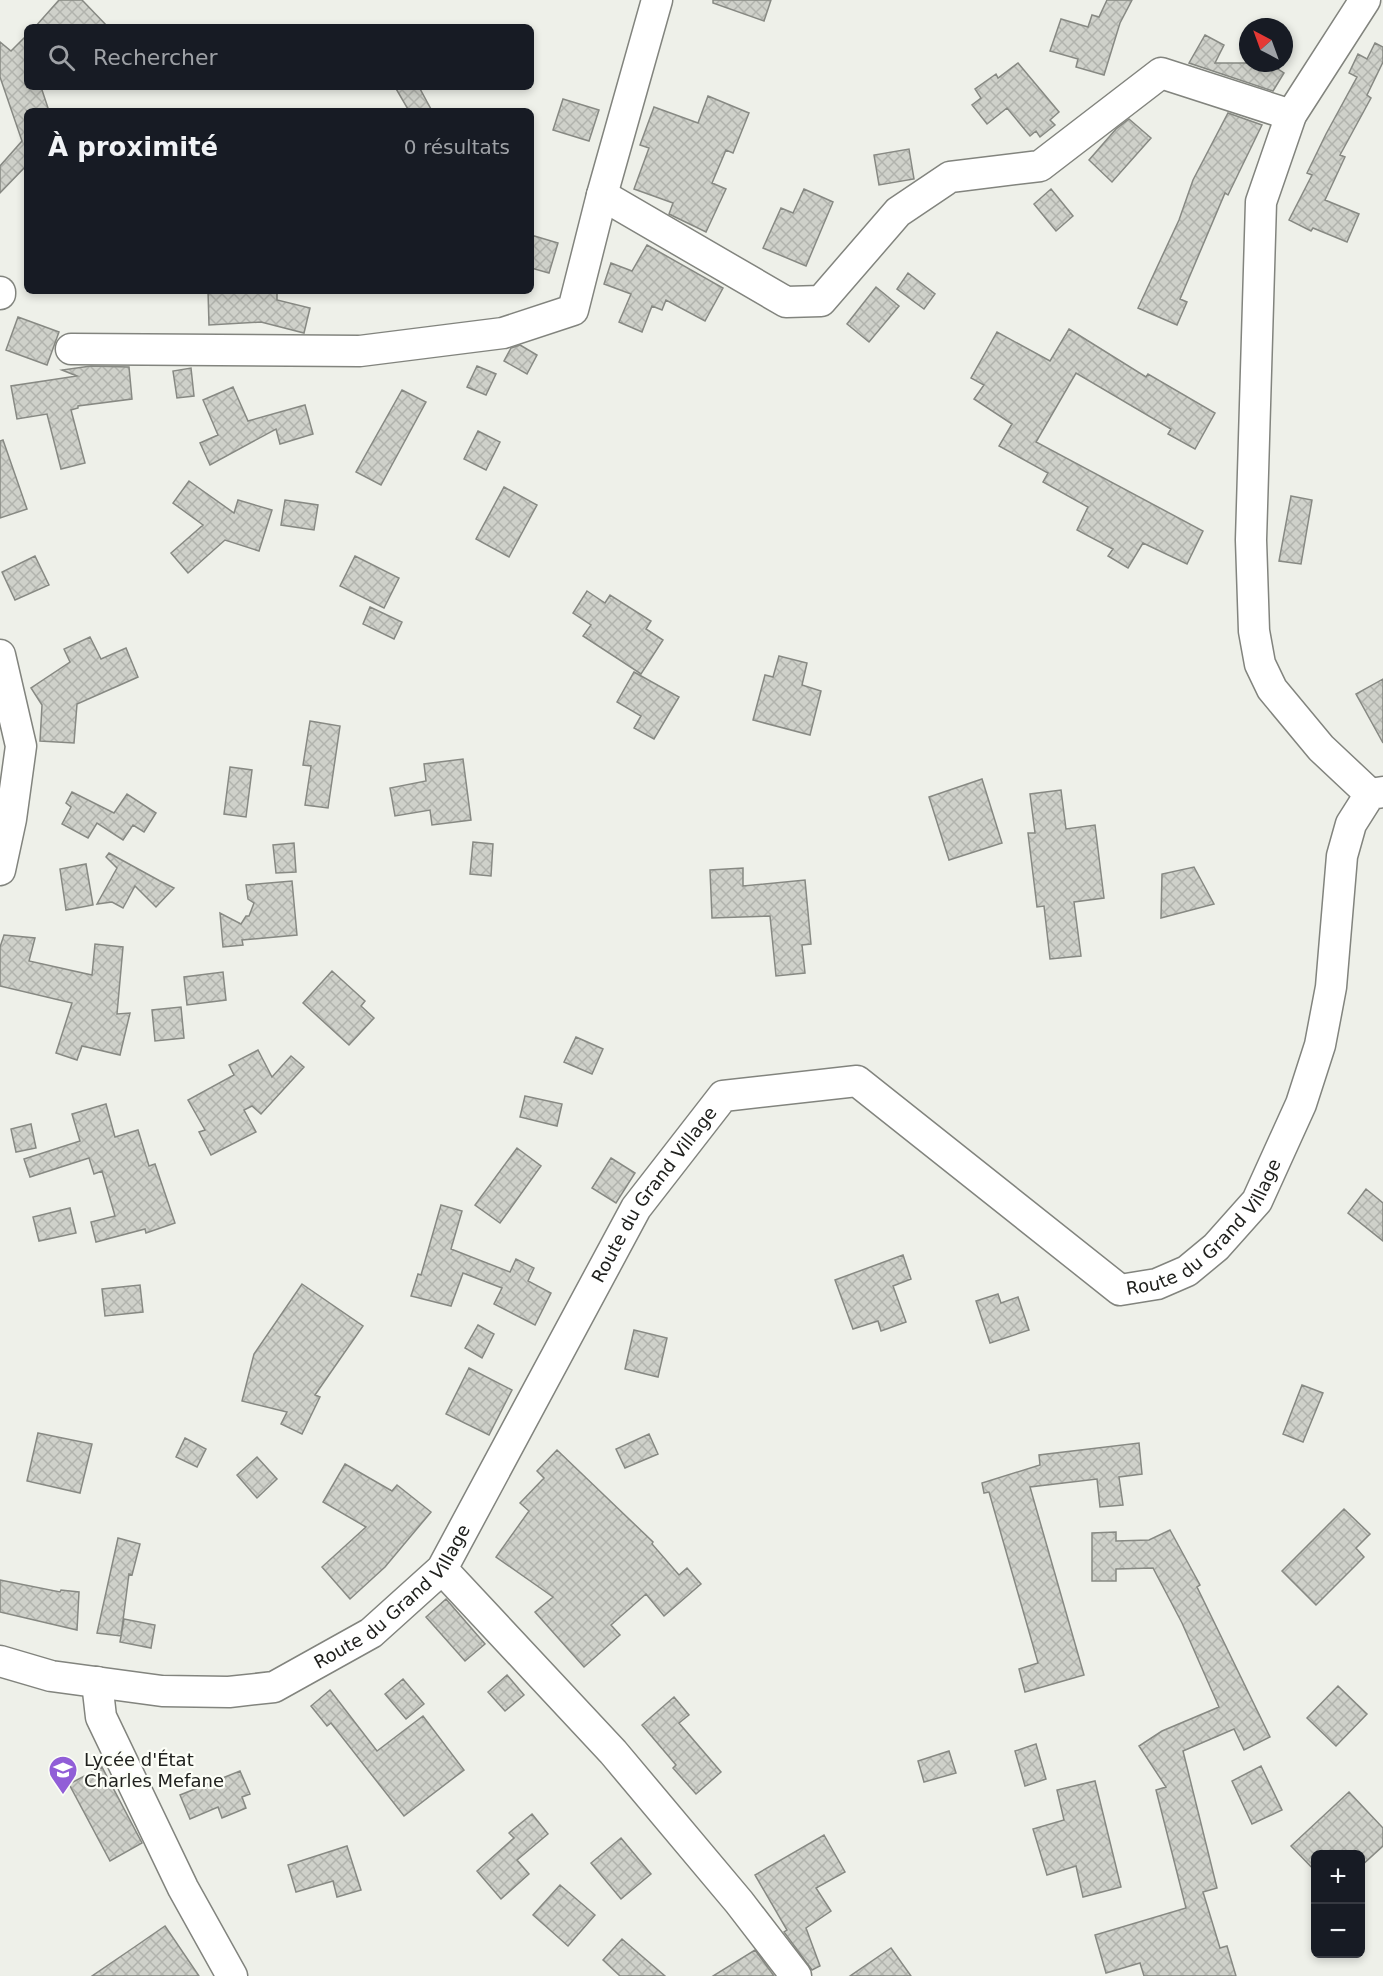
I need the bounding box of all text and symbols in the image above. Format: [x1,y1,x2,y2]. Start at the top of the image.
north arrow [1239,18,1293,72]
search box [24,24,534,90]
icon: search [45,41,78,74]
text: Rechercher [93,45,218,70]
text: À proximité [48,132,218,162]
text: 0 résultats [404,135,510,159]
street label: Route du Grand Village [587,1102,721,1286]
street label: Route du Grand Village [1125,1155,1285,1299]
street label: Route du Grand Village [310,1521,474,1673]
place label: Lycée d'État Charles Mefane [84,1749,224,1791]
school or university icon: Lycée d'État Charles Mefane [47,1754,79,1796]
map controls [1311,1850,1365,1958]
button: + [1311,1850,1365,1904]
button: − [1311,1904,1365,1958]

